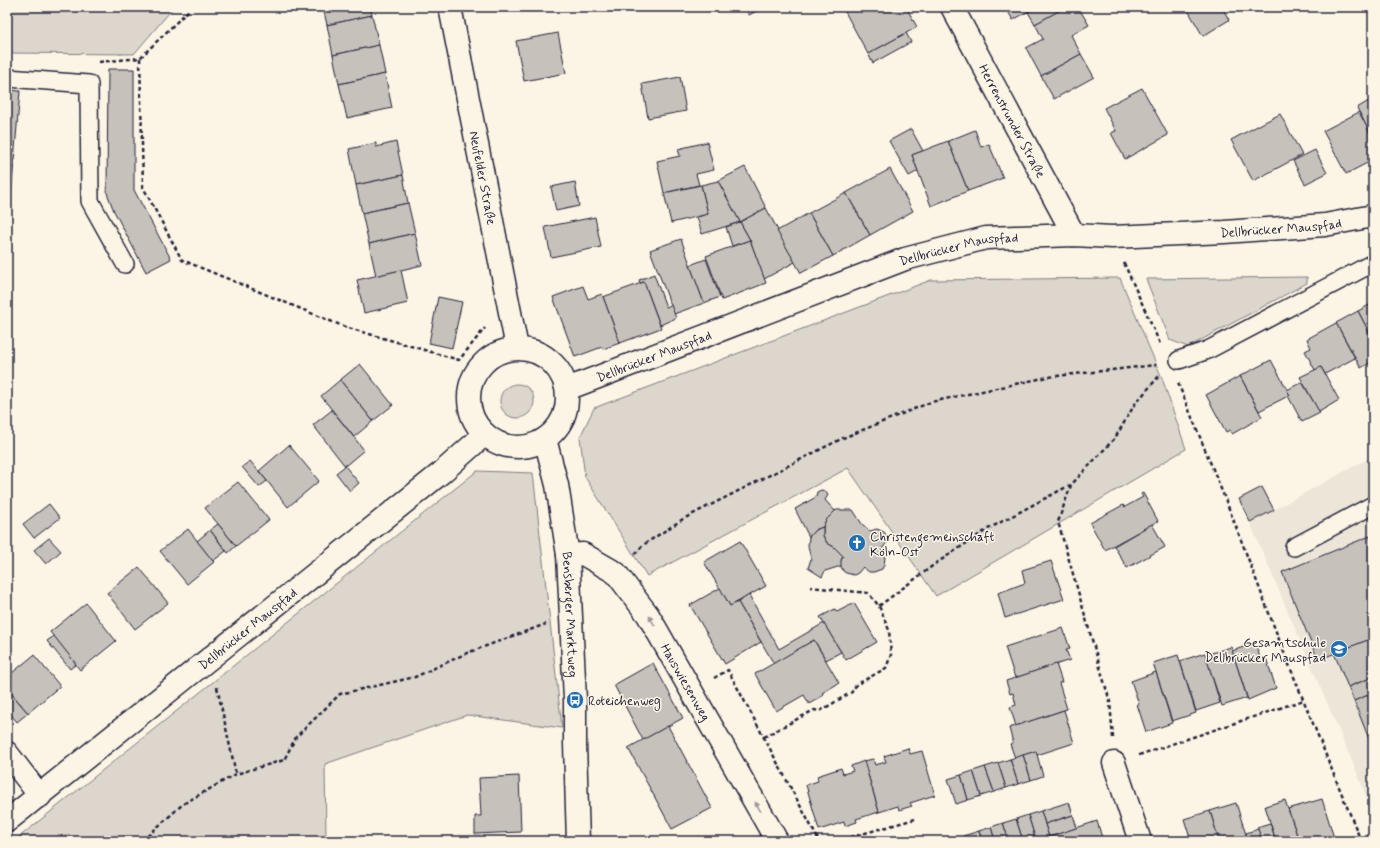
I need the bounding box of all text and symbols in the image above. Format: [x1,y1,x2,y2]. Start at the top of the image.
street label: Herrenstrunder Straße [974,62,1049,181]
street label: Neufelder Straße [465,130,500,226]
street label: Dellbrücker Mauspfad [1220,215,1343,242]
street label: Dellbrücker Mauspfad [897,230,1018,270]
street label: Dellbrücker Mauspfad [594,327,714,387]
place label: Christengemeinschaft Köln-Ost [870,529,994,561]
church icon: Christengemeinschaft Köln-Ost [847,533,867,553]
street label: Bensberger Marktweg [558,551,581,678]
street label: Dellbrücker Mauspfad [195,585,301,674]
one-way arrow [648,615,655,627]
place label: Gesamtschule Dellbrücker Mauspfad [1204,635,1326,667]
school or university icon: Gesamtschule Dellbrücker Mauspfad [1329,639,1349,659]
street label: Hauswiesenweg [656,641,714,724]
bus stop icon: Roteichenweg [565,690,585,710]
place label: Roteichenweg [588,693,661,711]
one-way arrow [754,801,761,813]

